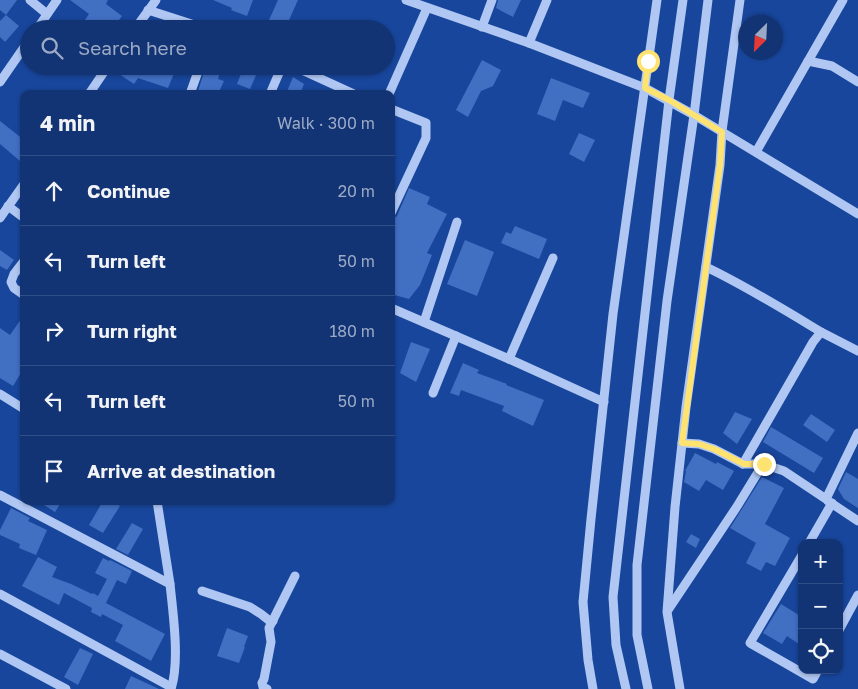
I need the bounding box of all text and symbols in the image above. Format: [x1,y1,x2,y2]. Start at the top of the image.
north arrow [738,15,783,60]
search box [20,20,395,75]
icon: search [38,34,66,62]
text: Search here [78,36,187,59]
route start [637,50,660,73]
text: 4 min [40,110,95,136]
text: Walk · 300 m [277,113,375,133]
icon: ahead [40,177,68,205]
text: Continue [87,179,170,202]
text: 20 m [338,181,375,201]
icon: left [40,247,68,275]
text: Turn left [87,249,166,272]
text: 50 m [338,251,375,271]
icon: right [40,317,68,345]
text: Turn right [87,319,177,342]
text: 180 m [329,321,375,341]
icon: left [40,387,68,415]
text: Turn left [87,389,166,412]
text: 50 m [338,391,375,411]
route end [753,453,776,476]
icon: arrive [40,457,68,485]
text: Arrive at destination [87,459,275,482]
map controls [798,539,843,674]
button: + [798,539,843,584]
button: − [798,584,843,629]
button: locate [798,629,843,674]

